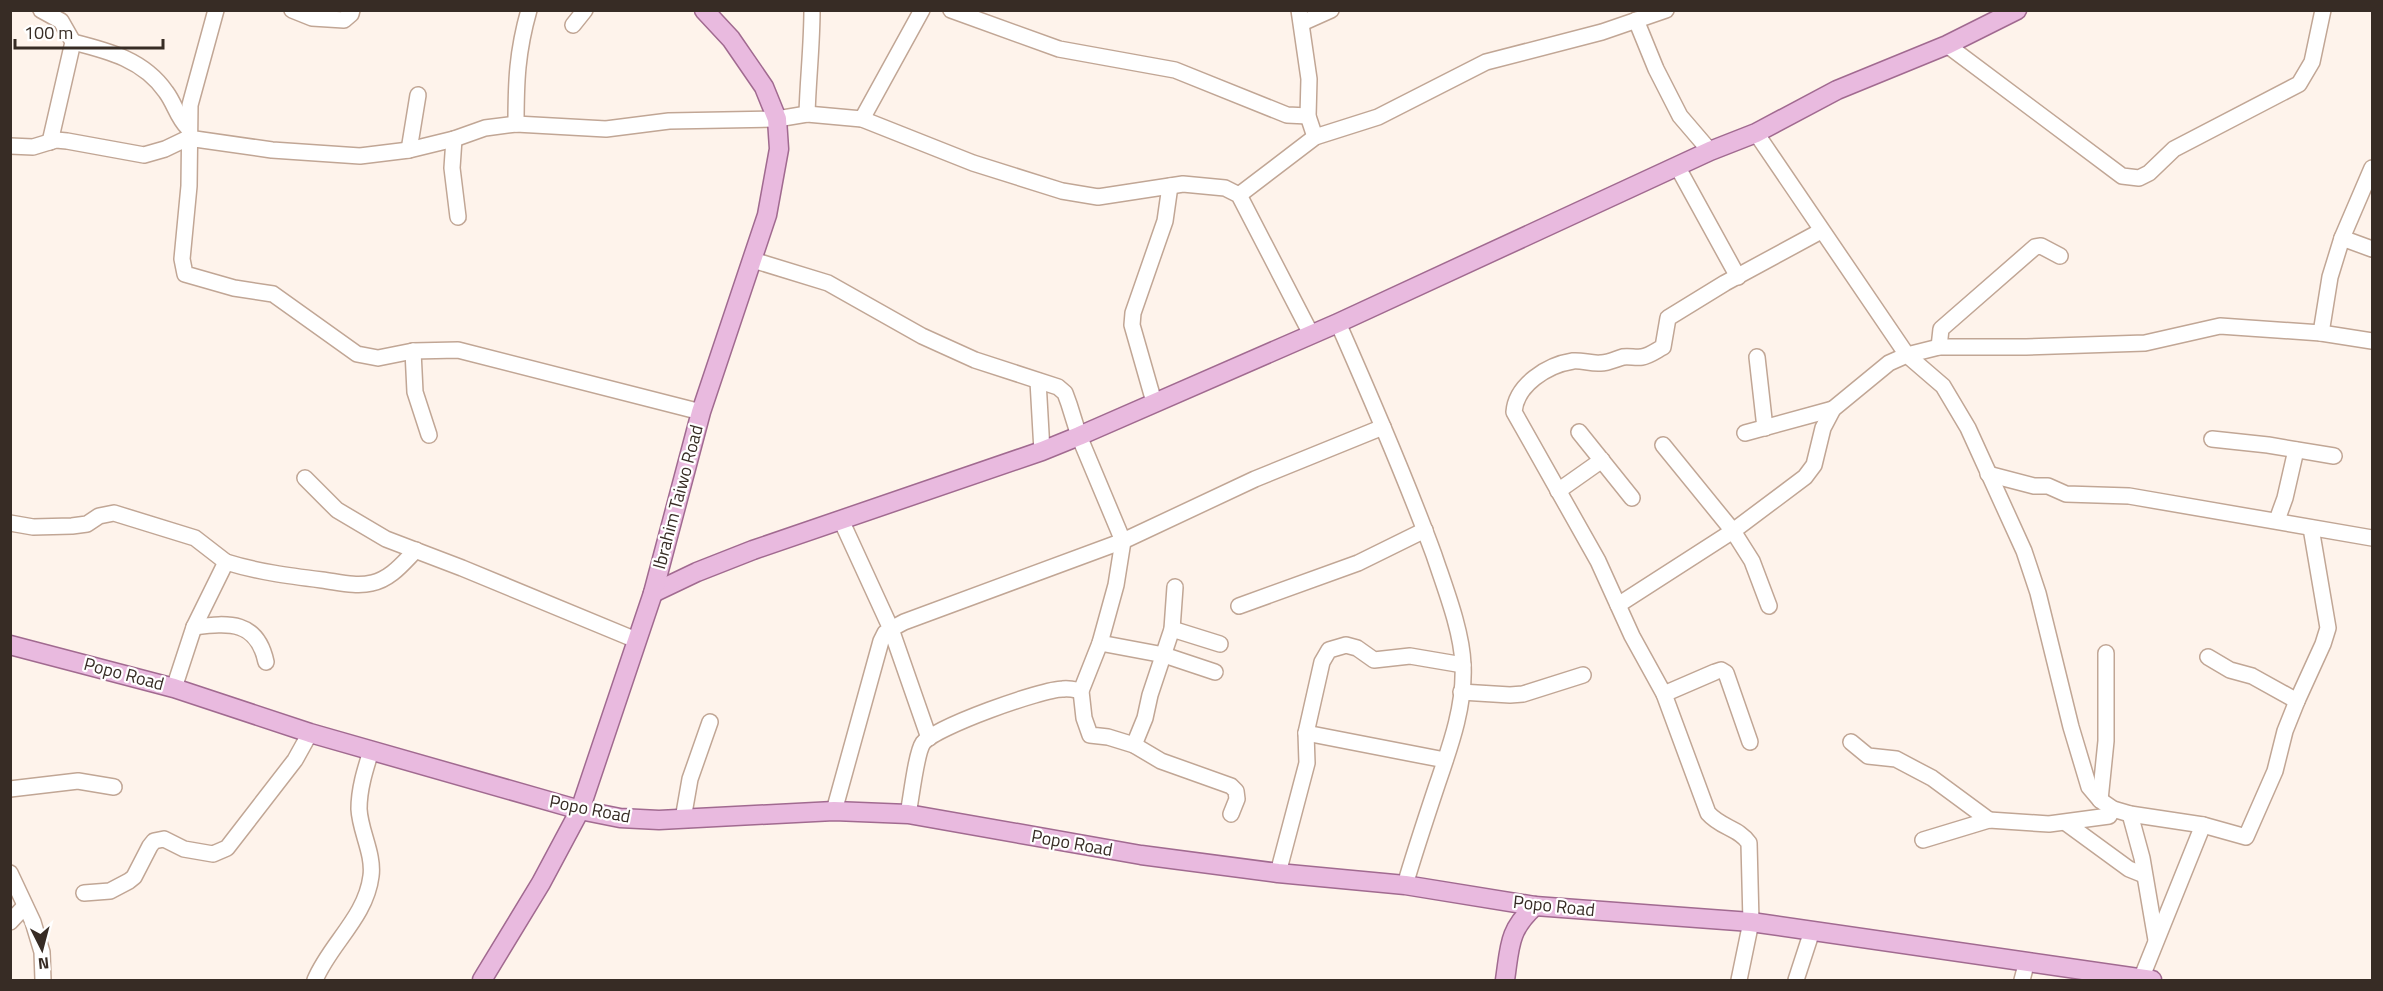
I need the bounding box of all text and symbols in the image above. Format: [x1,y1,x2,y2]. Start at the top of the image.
scale bar [15,12,164,50]
text: 100 m [24,19,73,46]
street label: Ibrahim Taiwo Road [645,422,710,572]
street label: Popo Road [81,650,167,697]
street label: Popo Road [547,787,633,830]
street label: Popo Road [1029,822,1115,863]
street label: Popo Road [1512,888,1596,923]
north arrow [12,919,72,979]
text: N [37,951,50,976]

